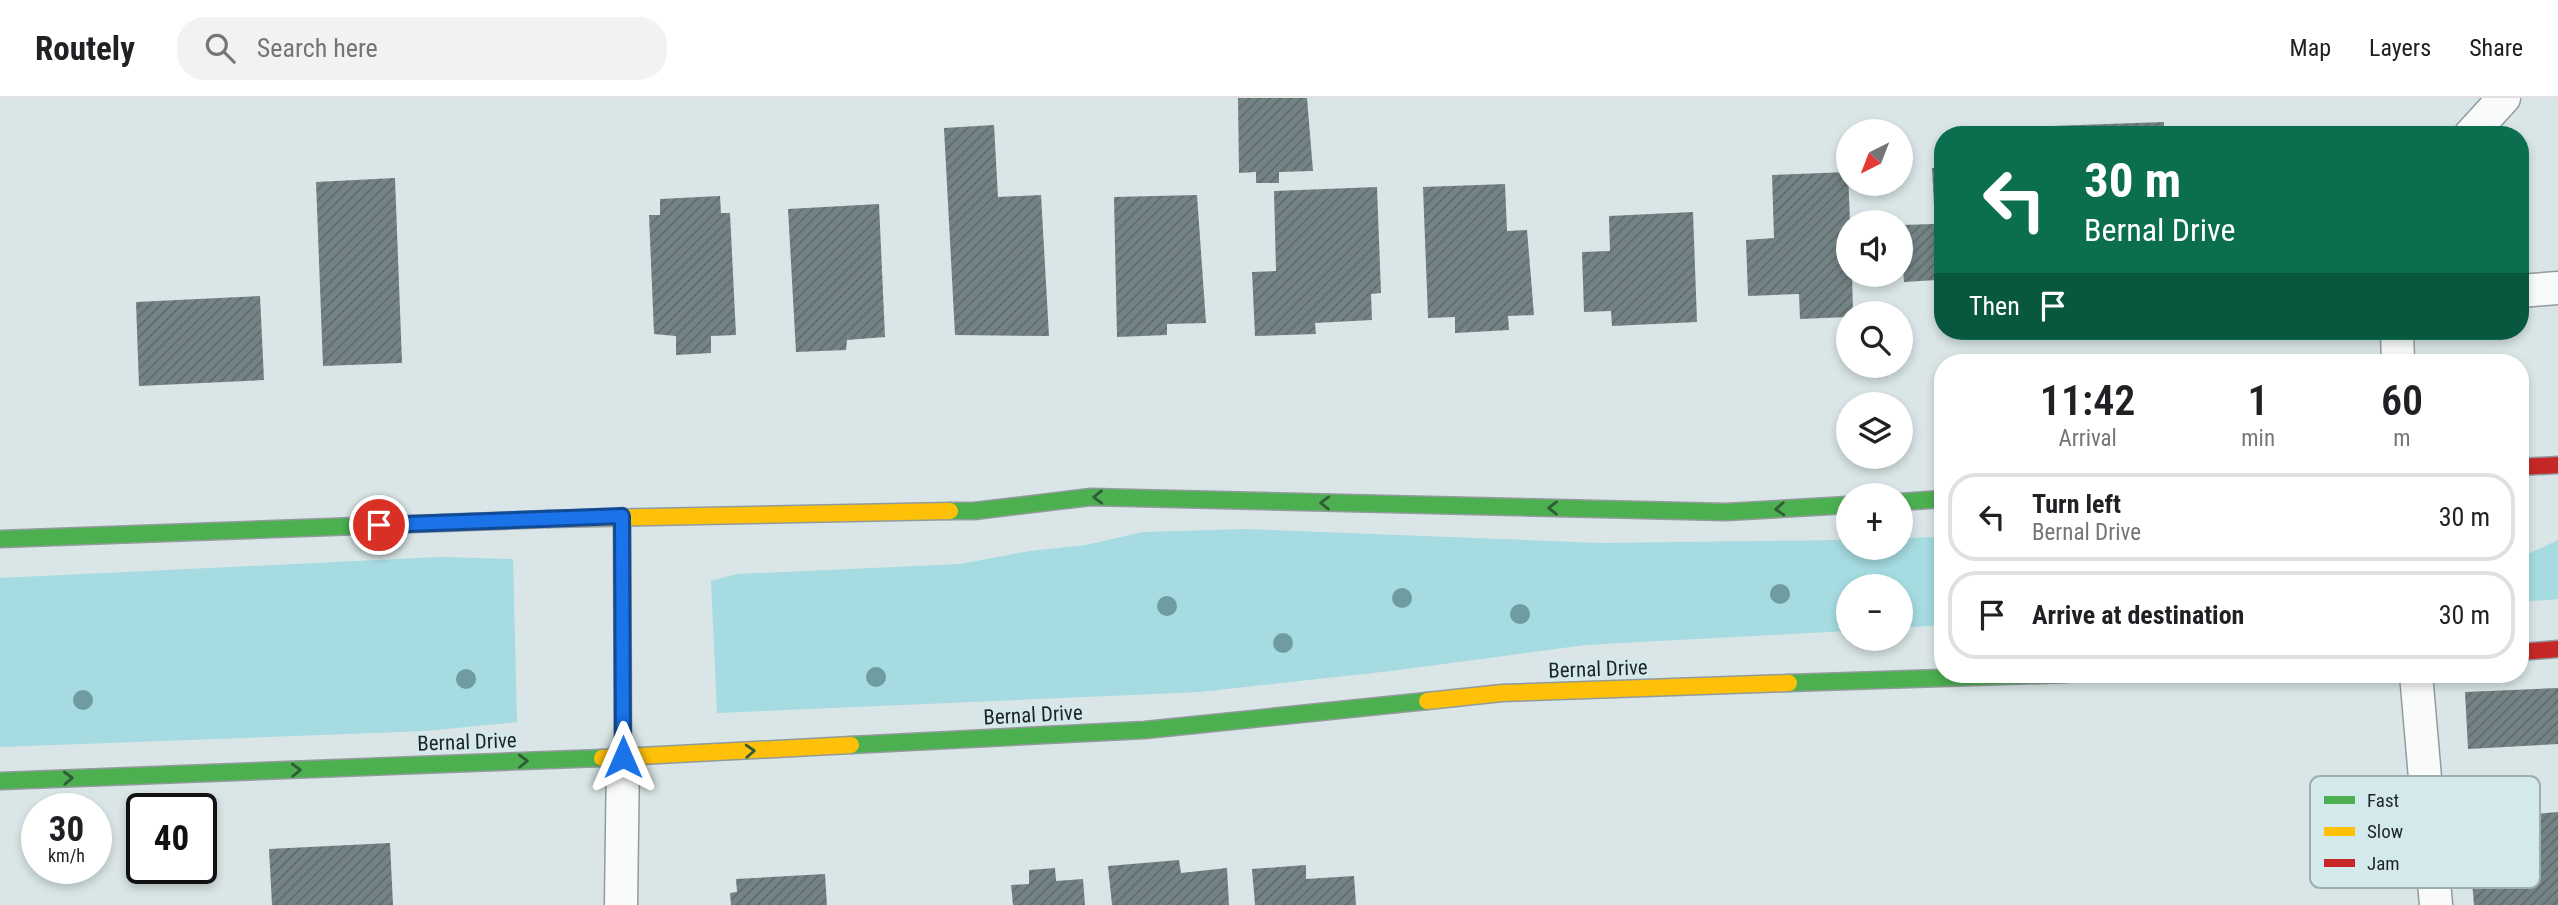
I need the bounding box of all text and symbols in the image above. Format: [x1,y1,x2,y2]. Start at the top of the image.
search box [177,17,667,80]
text: Routely [35,29,135,68]
icon: search [201,29,239,67]
text: Search here [257,33,378,63]
text: Map [2290,34,2331,62]
text: Layers [2369,34,2431,62]
text: Share [2469,34,2523,62]
north arrow [1836,119,1913,196]
map controls [1836,119,1913,651]
text: 30 m [2084,152,2181,209]
icon: left [1969,154,2060,245]
button: sound [1836,210,1913,287]
text: Bernal Drive [2084,211,2236,249]
icon: arrive [2034,287,2072,325]
text: Then [1969,291,2020,321]
button: search [1836,301,1913,378]
text: 11:42 [2040,376,2135,425]
text: 1 [2248,376,2269,425]
text: 60 [2381,376,2423,425]
button: layers [1836,392,1913,469]
text: Arrival [2058,425,2117,452]
text: min [2241,425,2275,452]
text: m [2393,425,2411,452]
button: + [1836,483,1913,560]
text: Turn left [2032,489,2121,519]
one-way arrow [1092,490,1103,505]
pin [349,495,409,555]
one-way arrow [1319,495,1330,510]
icon: left [1973,498,2011,536]
one-way arrow [1547,500,1557,516]
one-way arrow [1774,501,1785,516]
text: 30 m [2439,502,2490,532]
icon: arrive [360,506,398,544]
text: Bernal Drive [2032,519,2141,546]
button: − [1836,574,1913,651]
icon: arrive [1973,596,2011,634]
text: Arrive at destination [2032,600,2244,630]
text: 30 m [2439,600,2490,630]
street label: Bernal Drive [1548,655,1648,683]
street label: Bernal Drive [983,700,1083,730]
position arrow [586,720,660,794]
street label: Bernal Drive [417,728,517,756]
one-way arrow [745,743,756,758]
one-way arrow [518,753,529,768]
one-way arrow [290,762,301,777]
one-way arrow [63,771,74,786]
legend [2310,776,2540,888]
text: Fast [2367,789,2399,812]
speed limit sign: 40 [126,793,217,884]
text: 30 [49,809,84,850]
text: Slow [2367,820,2403,843]
text: km/h [48,845,85,866]
text: Jam [2367,852,2400,875]

